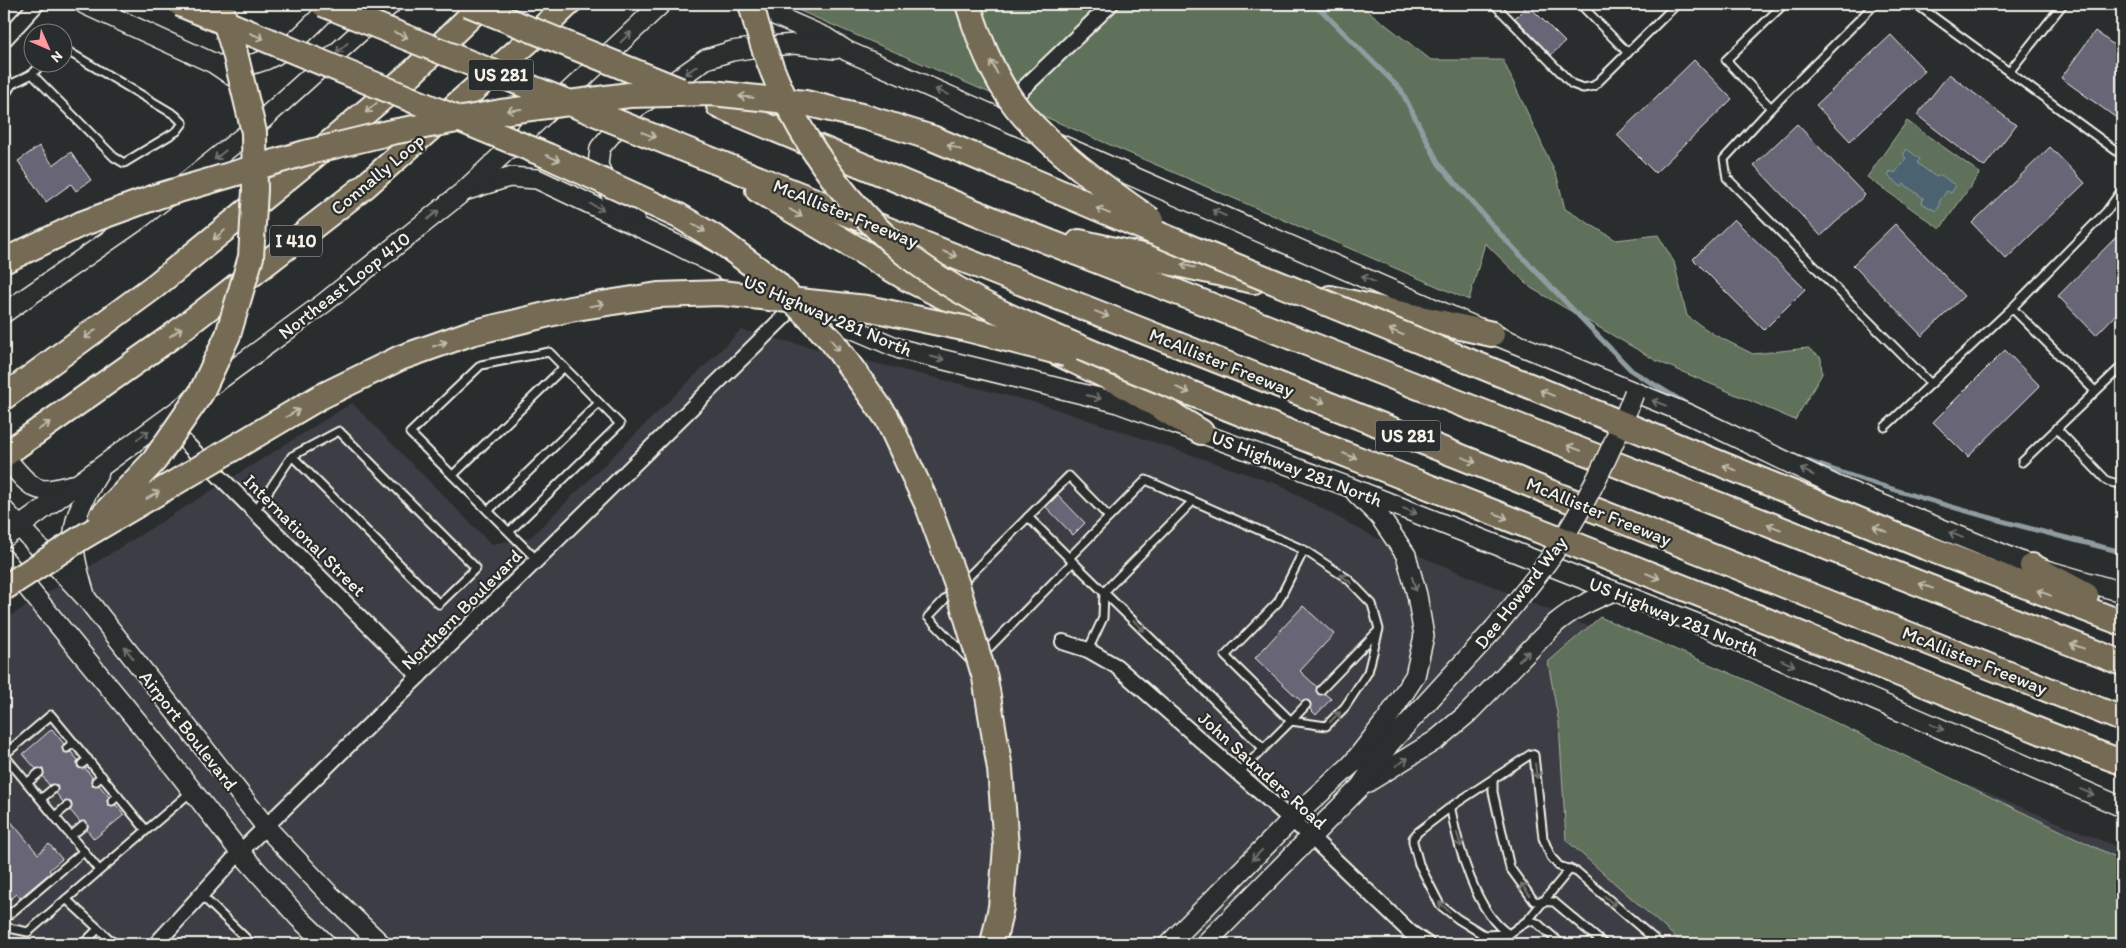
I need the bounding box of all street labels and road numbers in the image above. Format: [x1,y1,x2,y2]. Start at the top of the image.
road number: US 281 [468,60,534,90]
street label: Connally Loop [326,129,429,220]
street label: McAllister Freeway [770,174,922,253]
road number: I 410 [270,226,322,256]
street label: Northeast Loop 410 [274,227,415,344]
street label: US Highway 281 North [740,269,916,361]
street label: McAllister Freeway [1146,323,1298,402]
road number: US 281 [1376,421,1440,452]
street label: US Highway 281 North [1208,425,1386,512]
street label: International Street [239,469,371,601]
street label: McAllister Freeway [1523,472,1675,551]
street label: Dee Howard Way [1469,531,1572,653]
street label: Northern Boulevard [396,544,527,675]
street label: US Highway 281 North [1585,572,1762,661]
street label: McAllister Freeway [1899,621,2051,700]
street label: Airport Boulevard [135,666,243,795]
street label: John Saunders Road [1193,706,1332,835]

